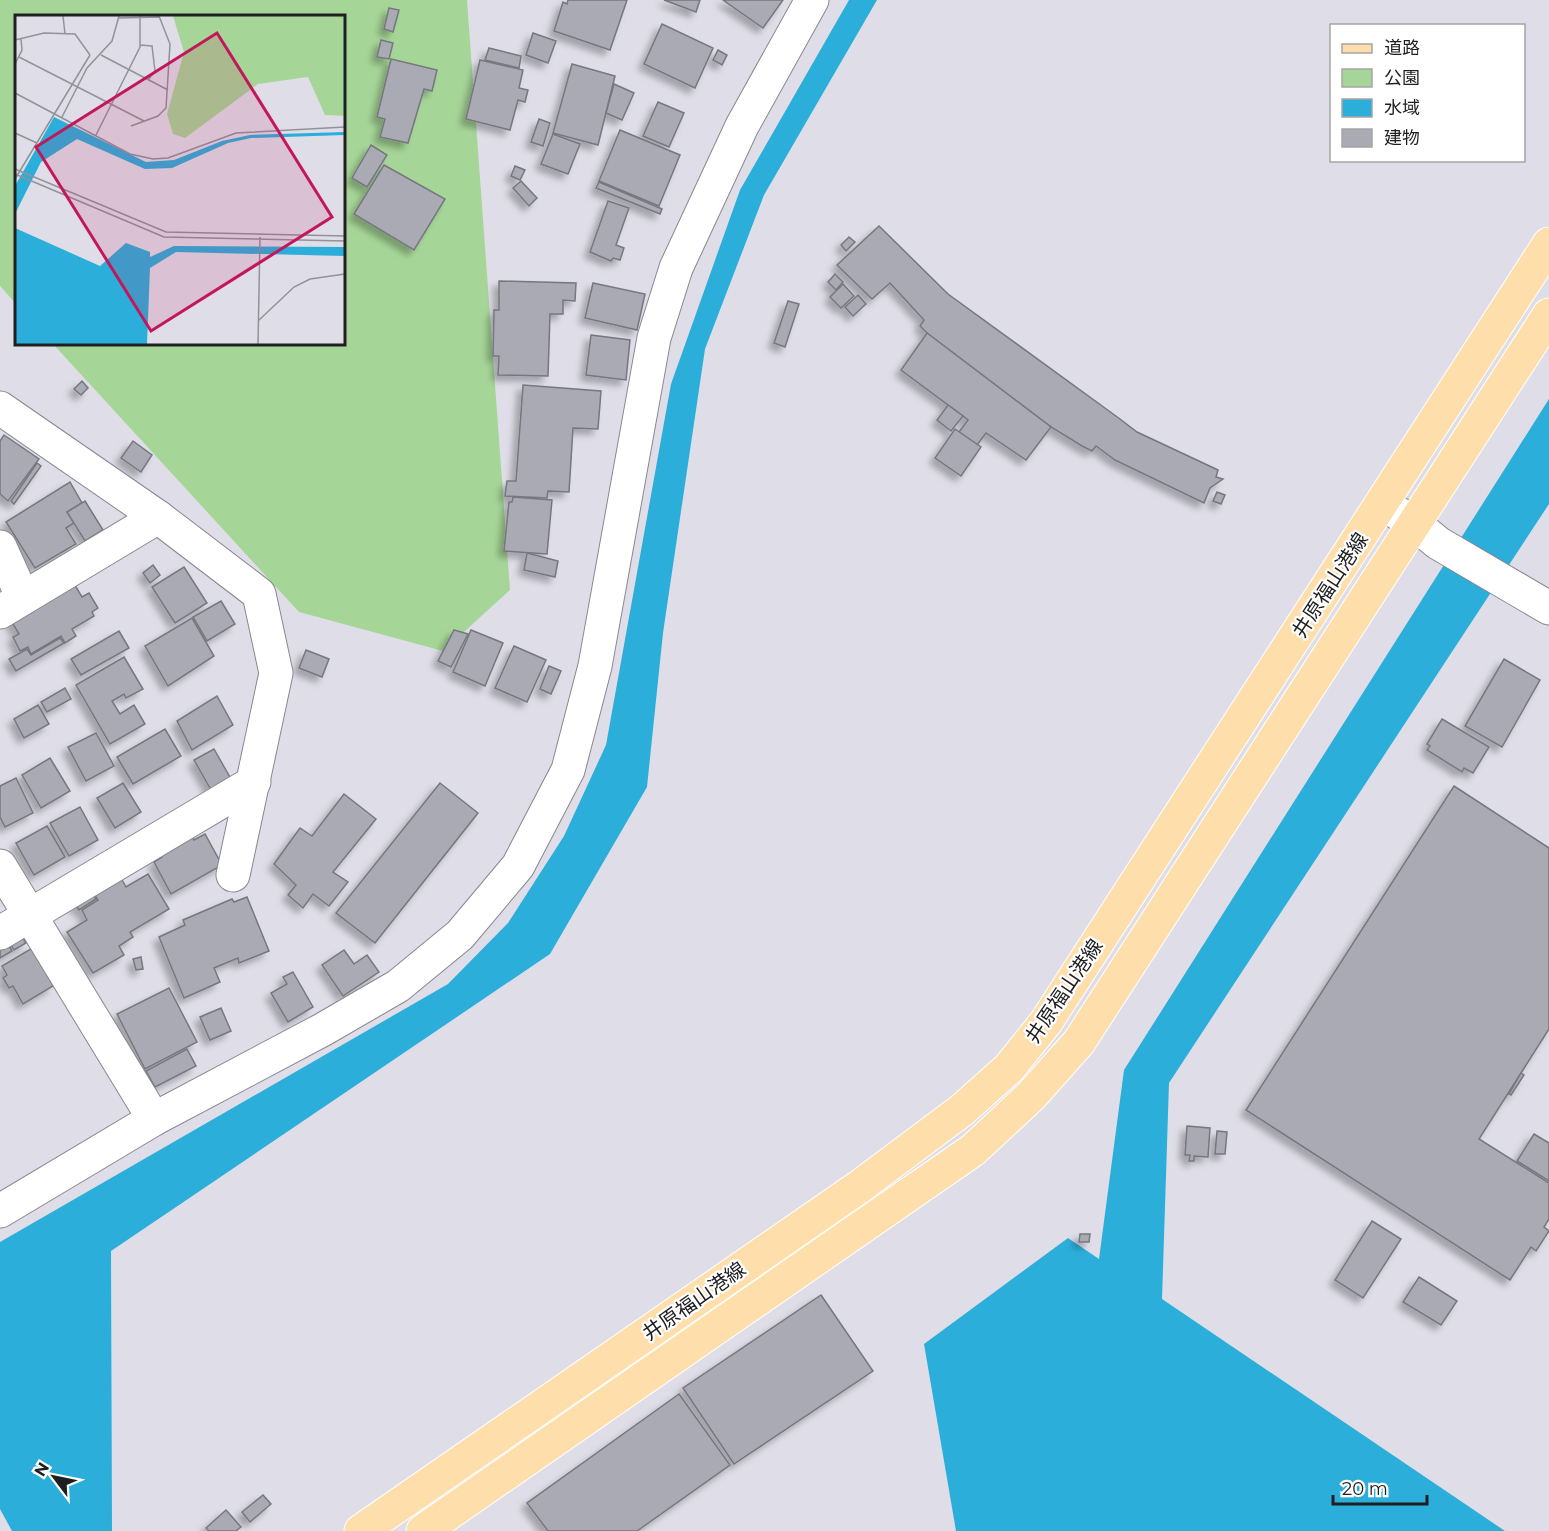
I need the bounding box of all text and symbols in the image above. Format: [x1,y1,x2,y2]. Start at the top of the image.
inset map [15,15,345,345]
legend [1330,24,1525,162]
text: 道路 [1384,37,1420,59]
text: 公園 [1384,67,1420,89]
text: 水域 [1384,97,1420,119]
text: 建物 [1384,127,1420,149]
street label: 井原福山港線 [1287,528,1373,642]
street label: 井原福山港線 [1020,935,1108,1047]
street label: 井原福山港線 [638,1257,750,1345]
north arrow [24,1447,84,1507]
text: N [30,1459,53,1480]
scale bar [1333,1468,1428,1506]
text: 20 m [1342,1478,1388,1500]

